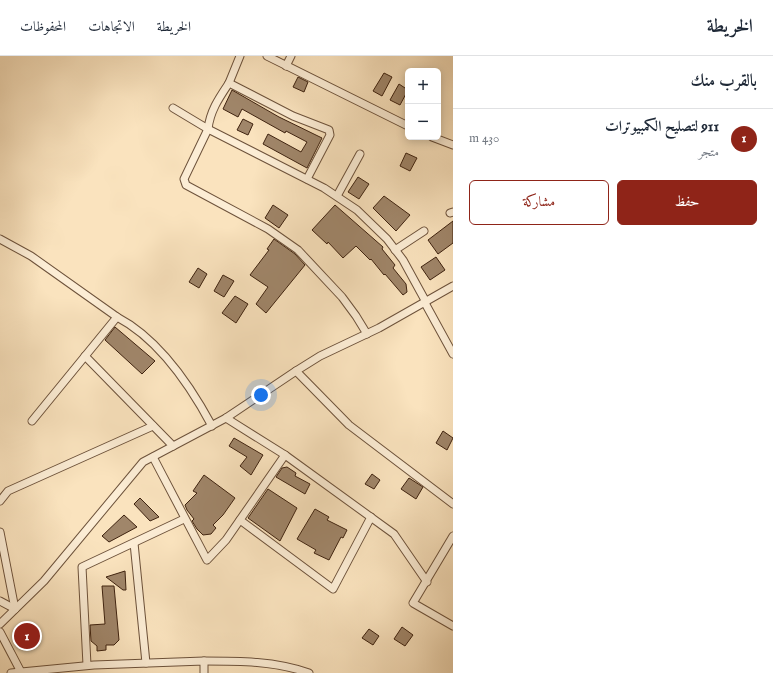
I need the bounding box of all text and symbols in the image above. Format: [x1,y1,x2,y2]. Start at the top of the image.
text: الخريطة [707,15,753,39]
text: المحفوظات [20,18,66,36]
text: الاتجاهات [88,18,135,36]
text: الخريطة [157,18,191,36]
map controls [405,68,441,140]
button: + [405,68,441,104]
text: بالقرب منك [690,71,757,92]
button: − [405,104,441,140]
text: 911 لتصليح الكمبيوترات [605,117,719,136]
text: 430 m [469,130,500,147]
text: 1 [742,130,746,147]
text: متجر [698,144,719,161]
button: مشاركة [469,180,609,225]
button: حفظ [617,180,757,225]
your location [251,385,271,405]
pin: 1 [14,621,40,651]

